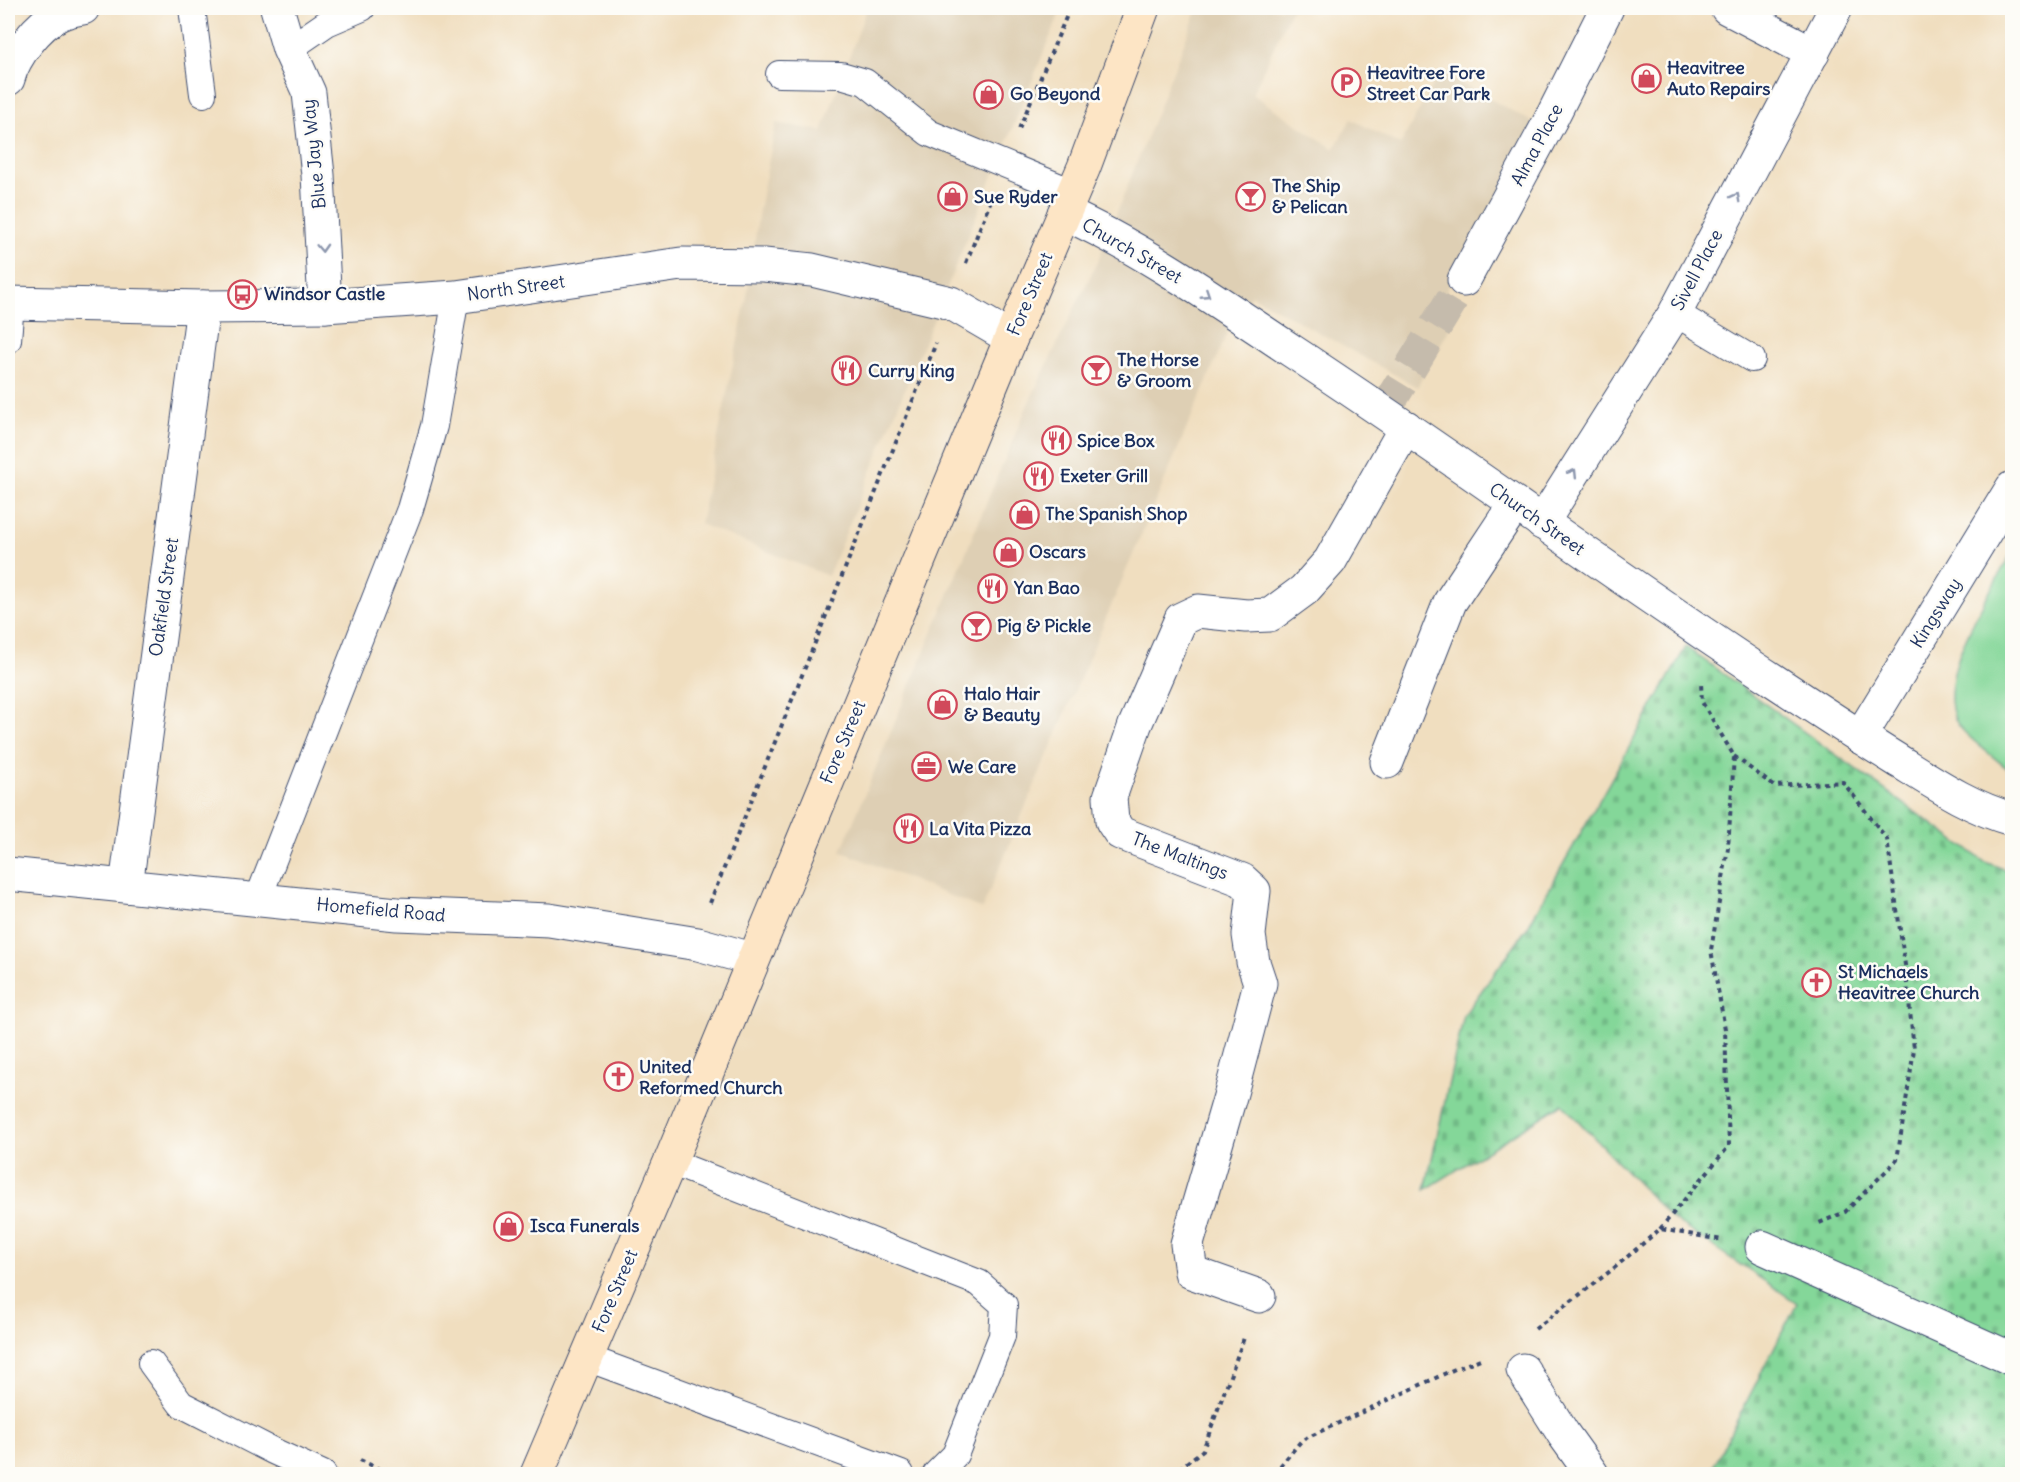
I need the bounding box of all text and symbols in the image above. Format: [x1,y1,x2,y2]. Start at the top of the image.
place label: Heavitree Auto Repairs [1667,56,1770,100]
place label: Heavitree Fore Street Car Park [1367,61,1490,105]
shop icon: Heavitree Auto Repairs [1630,62,1662,94]
parking icon: Heavitree Fore Street Car Park [1330,67,1362,99]
shop icon: Go Beyond [973,78,1005,110]
place label: Go Beyond [1010,82,1101,105]
street label: Blue Jay Way [296,98,331,210]
street label: Alma Place [1505,100,1568,190]
place label: The Ship & Pelican [1272,174,1348,218]
bar icon: The Ship & Pelican [1235,180,1267,212]
shop icon: Sue Ryder [937,181,969,213]
place label: Sue Ryder [974,185,1058,208]
one-way arrow [1729,192,1740,203]
street label: Church Street [1078,213,1186,288]
street label: Sivell Place [1666,225,1727,314]
one-way arrow [316,244,329,253]
street label: Fore Street [1002,249,1057,339]
street label: North Street [466,269,566,306]
bus stop icon: Windsor Castle [227,278,259,310]
place label: Windsor Castle [264,282,386,305]
one-way arrow [1200,287,1210,299]
place label: The Horse & Groom [1117,348,1199,392]
bar icon: The Horse & Groom [1080,354,1112,386]
restaurant icon: Curry King [831,355,863,387]
place label: Curry King [868,359,955,382]
restaurant icon: Spice Box [1040,425,1072,457]
place label: Spice Box [1077,429,1155,452]
restaurant icon: Exeter Grill [1023,460,1055,492]
place label: Exeter Grill [1060,464,1148,487]
one-way arrow [1566,469,1578,479]
street label: Church Street [1485,477,1590,560]
shop icon: The Spanish Shop [1008,498,1040,530]
place label: The Spanish Shop [1045,502,1187,525]
street label: Oakfield Street [144,536,183,658]
shop icon: Oscars [992,536,1024,568]
place label: Oscars [1029,540,1086,563]
restaurant icon: Yan Bao [977,572,1009,604]
street label: Kingsway [1905,573,1966,652]
place label: Yan Bao [1013,576,1080,599]
bar icon: Pig & Pickle [960,610,992,642]
place label: Pig & Pickle [997,614,1091,637]
place label: Halo Hair & Beauty [964,682,1041,726]
shop icon: Halo Hair & Beauty [927,688,959,720]
street label: Fore Street [815,697,870,787]
office icon: We Care [911,751,943,783]
place label: We Care [948,755,1016,778]
restaurant icon: La Vita Pizza [892,813,924,845]
place label: La Vita Pizza [929,817,1031,840]
street label: The Maltings [1129,827,1232,884]
street label: Homefield Road [316,892,447,927]
place label: St Michaels Heavitree Church [1838,960,1980,1004]
church icon: St Michaels Heavitree Church [1801,966,1833,998]
place label: United Reformed Church [639,1055,783,1099]
church icon: United Reformed Church [602,1061,634,1093]
shop icon: Isca Funerals [493,1210,525,1242]
place label: Isca Funerals [530,1214,639,1237]
street label: Fore Street [587,1246,642,1336]

